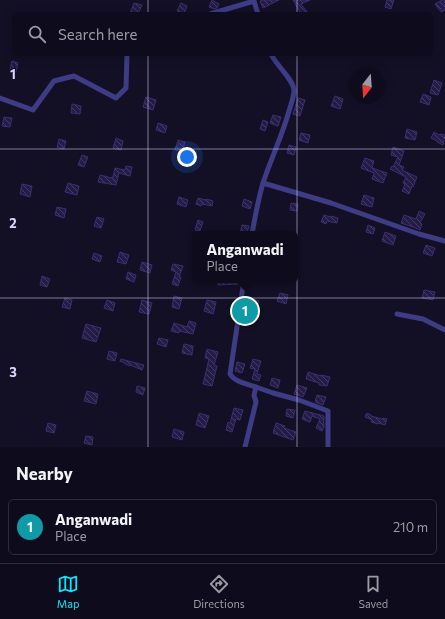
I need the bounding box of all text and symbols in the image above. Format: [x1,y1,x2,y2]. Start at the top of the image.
search box [12,12,433,56]
icon: search [26,23,48,45]
text: Search here [58,25,137,43]
text: 1 [10,66,16,82]
north arrow [349,68,385,104]
your location [177,147,197,167]
text: 2 [9,215,17,231]
popup [192,231,298,283]
text: Anganwadi [206,240,284,258]
text: Place [206,258,238,274]
pin: 1 [232,296,258,326]
text: 3 [9,364,17,380]
text: Nearby [16,463,73,484]
text: Anganwadi [55,510,132,528]
text: 1 [27,519,33,535]
text: 210 m [393,519,428,535]
text: Place [55,528,87,544]
tab: Map [57,573,80,610]
tab: Directions [193,573,245,610]
tab: Saved [358,573,388,610]

